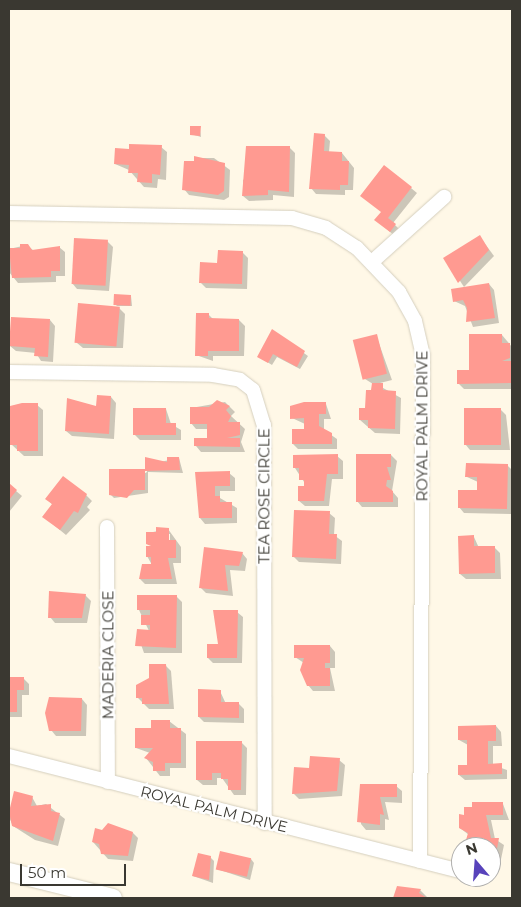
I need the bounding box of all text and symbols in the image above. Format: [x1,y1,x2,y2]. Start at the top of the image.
street label: ROYAL PALM DRIVE [413,350,431,502]
street label: TEA ROSE CIRCLE [255,428,273,564]
street label: MADERIA CLOSE [99,591,117,719]
street label: ROYAL PALM DRIVE [139,782,289,836]
north arrow [451,837,501,887]
text: N [464,838,480,859]
scale bar [22,854,129,886]
text: 50 m [28,863,66,882]

